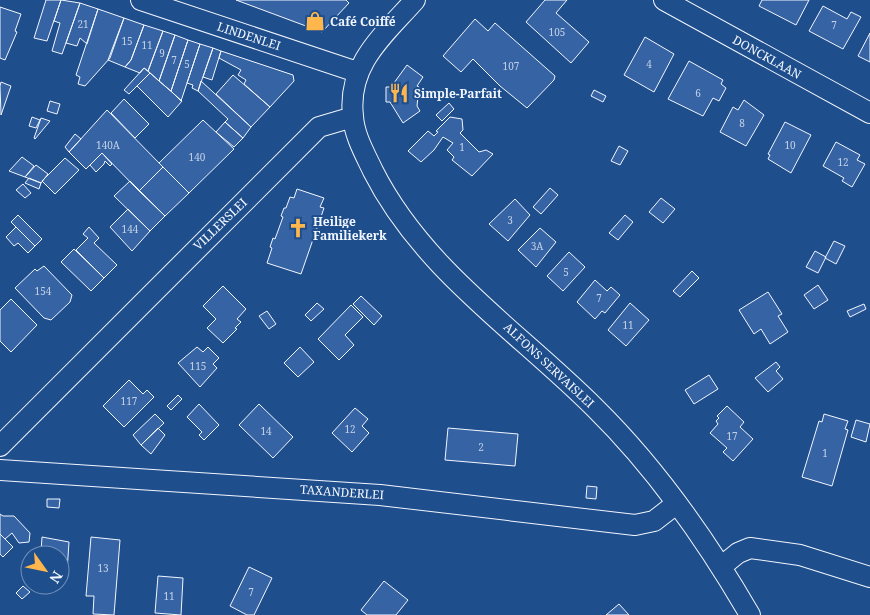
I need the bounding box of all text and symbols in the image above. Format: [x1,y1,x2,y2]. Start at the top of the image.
shop icon: Café Coiffé [304,10,326,32]
place label: Café Coiffé [330,13,396,30]
house number: 21 [77,17,89,31]
street label: LINDENLEI [215,18,283,54]
house number: 7 [831,18,837,32]
house number: 105 [549,25,565,39]
street label: DONCKLAAN [730,31,804,83]
house number: 15 [121,34,133,48]
house number: 11 [141,38,153,52]
house number: 9 [159,46,165,60]
house number: 7 [171,53,177,67]
house number: 5 [184,57,190,71]
house number: 4 [646,57,652,71]
house number: 107 [503,59,520,73]
restaurant icon: Simple-Parfait [388,82,410,104]
place label: Simple-Parfait [414,85,502,102]
house number: 6 [695,86,701,100]
house number: 8 [739,116,745,130]
house number: 140A [96,138,121,152]
house number: 10 [784,138,796,152]
house number: 1 [459,140,465,154]
house number: 140 [189,150,206,164]
house number: 12 [837,155,849,169]
street label: VILLERSLEI [189,194,251,254]
place label: Heilige Familiekerk [313,213,387,244]
house number: 3 [507,213,513,227]
church icon: Heilige Familiekerk [287,217,309,239]
house number: 144 [122,222,139,236]
house number: 3A [531,239,544,253]
house number: 5 [563,265,569,279]
house number: 154 [35,284,52,298]
house number: 7 [596,291,602,305]
street label: ALFONS SERVAISLEI [500,318,598,412]
house number: 11 [622,318,634,332]
house number: 115 [190,359,206,373]
house number: 117 [121,394,138,408]
house number: 12 [344,422,356,436]
house number: 14 [260,424,272,438]
house number: 17 [726,429,738,443]
house number: 2 [478,440,484,454]
house number: 1 [822,446,828,460]
street label: TAXANDERLEI [299,481,385,503]
north arrow [20,545,70,595]
house number: 13 [97,561,109,575]
text: N [45,568,67,587]
house number: 7 [248,585,254,599]
house number: 11 [163,589,175,603]

